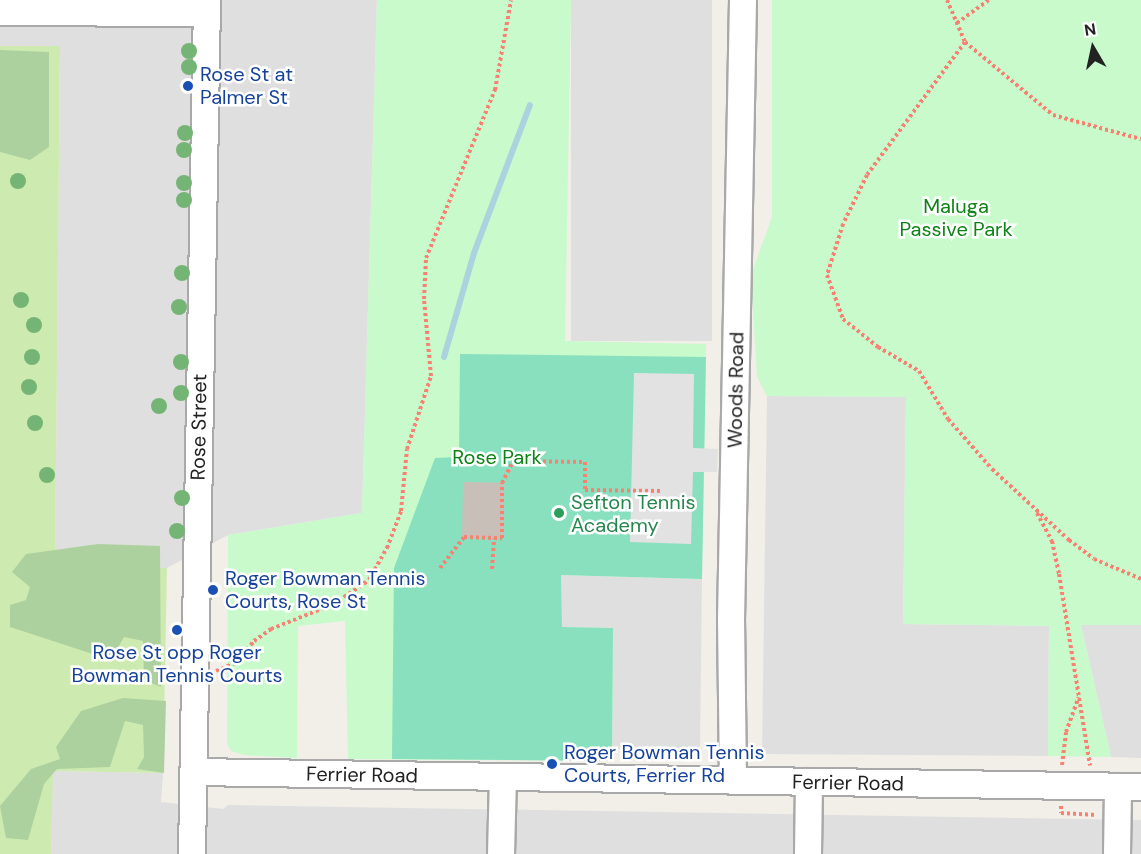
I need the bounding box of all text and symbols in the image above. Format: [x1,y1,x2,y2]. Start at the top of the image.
north arrow [1063,18,1123,78]
text: N [1083,18,1098,41]
place label: Rose St at Palmer St [200,62,293,109]
marker: Rose St at Palmer St [181,79,195,93]
park label: Maluga Passive Park [899,194,1013,241]
street label: Woods Road [723,332,749,448]
street label: Rose Street [186,374,212,480]
park label: Rose Park [452,445,542,469]
place label: Sefton Tennis Academy [571,490,696,537]
marker: Sefton Tennis Academy [552,506,566,520]
place label: Roger Bowman Tennis Courts, Rose St [225,566,425,613]
marker: Roger Bowman Tennis Courts, Rose St [206,583,220,597]
marker: Rose St opp Roger Bowman Tennis Courts [170,623,184,637]
place label: Rose St opp Roger Bowman Tennis Courts [71,640,283,687]
place label: Roger Bowman Tennis Courts, Ferrier Rd [564,740,764,787]
marker: Roger Bowman Tennis Courts, Ferrier Rd [545,757,559,771]
street label: Ferrier Road [306,762,418,788]
street label: Ferrier Road [792,770,904,796]

